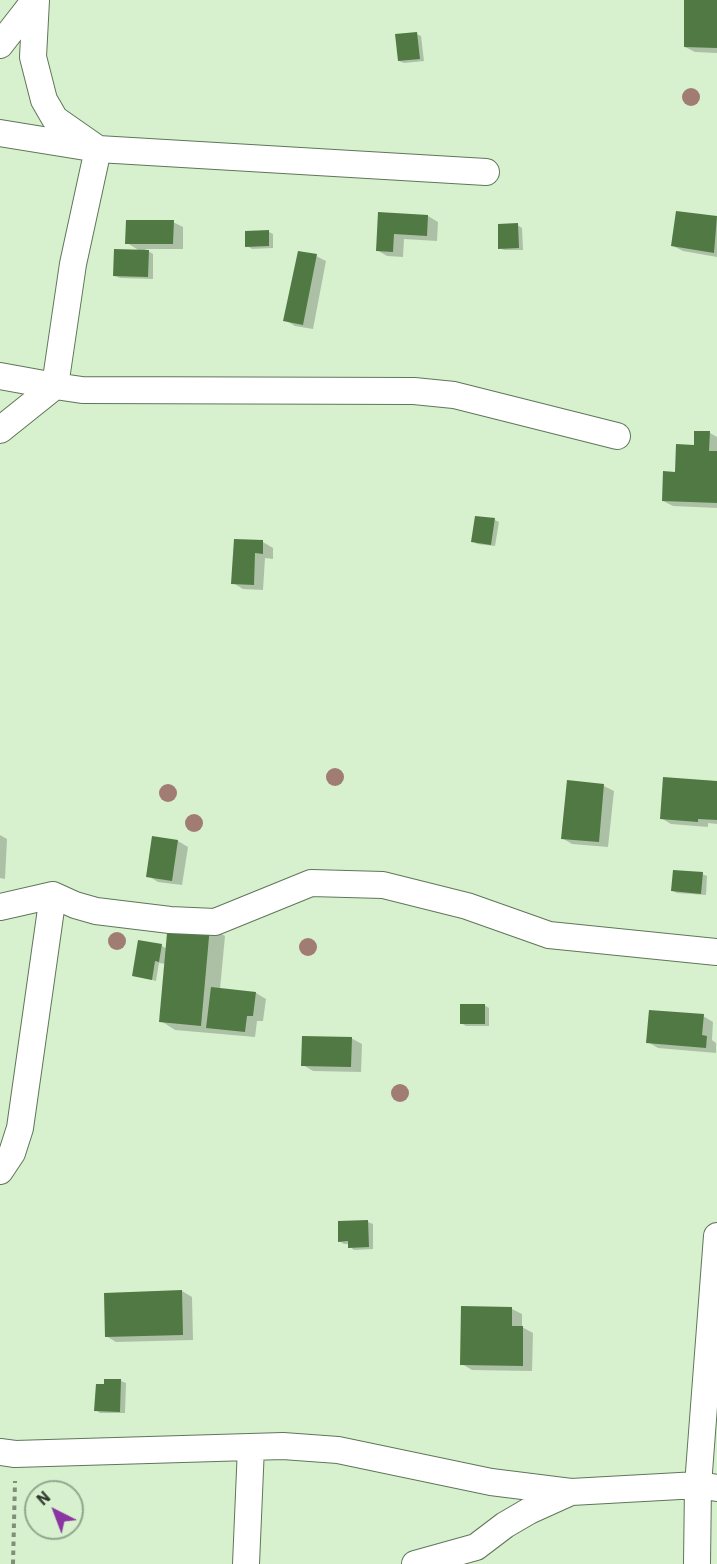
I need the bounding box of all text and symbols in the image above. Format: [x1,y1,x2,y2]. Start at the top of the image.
north arrow [24,1480,84,1540]
text: N [32,1487,54,1509]

